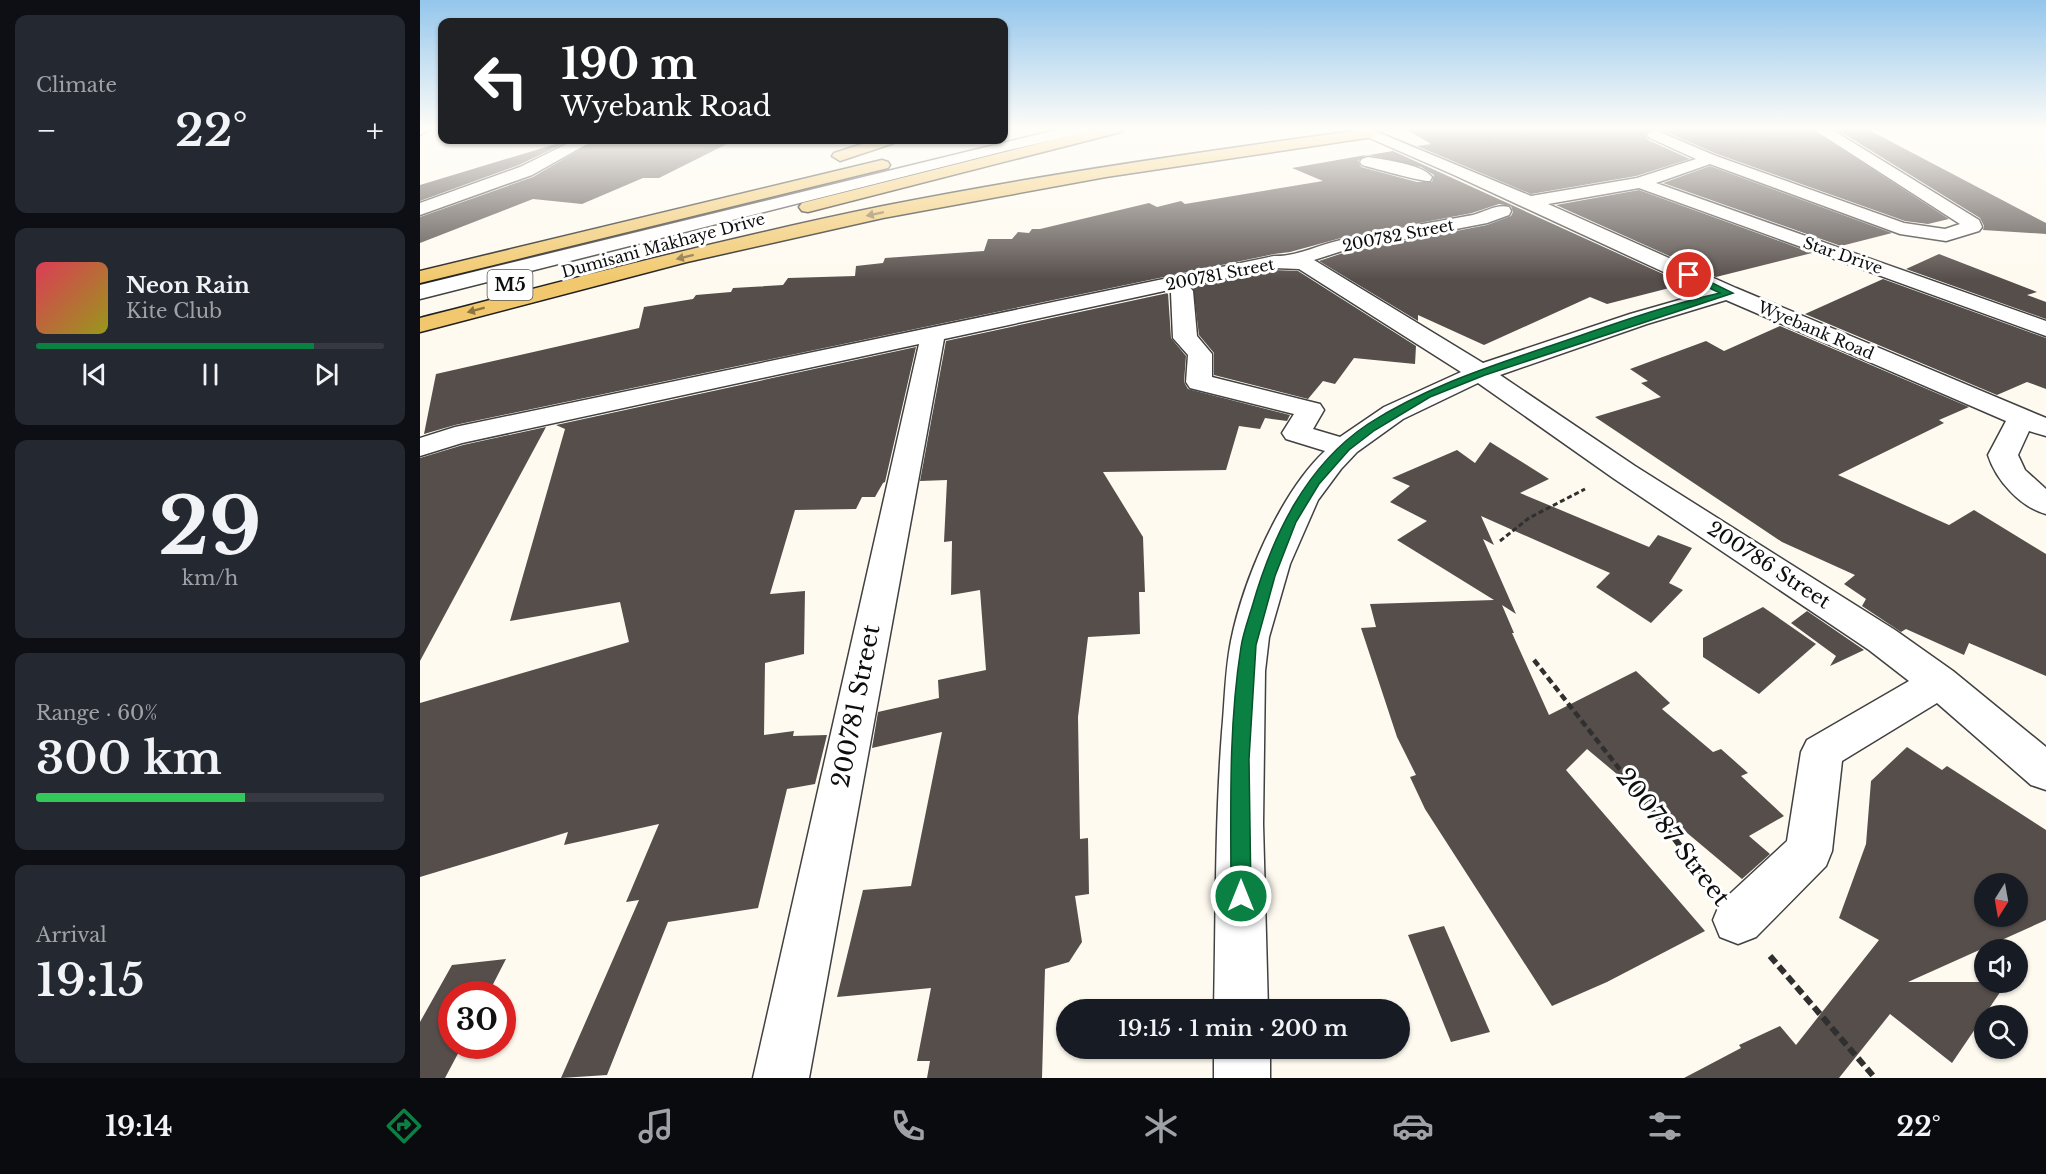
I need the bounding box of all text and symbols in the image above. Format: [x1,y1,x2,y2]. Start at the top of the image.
text: 190 m [561,38,697,90]
icon: left [462,42,540,120]
text: Climate [36,73,117,97]
text: Wyebank Road [561,90,771,123]
text: 22° [175,102,248,158]
text: − [36,110,57,151]
text: + [366,110,384,151]
street label: Dumisani Makhaye Drive [559,208,767,282]
one-way arrow [866,210,885,220]
street label: 200782 Street [1341,214,1455,256]
street label: Star Drive [1801,232,1885,278]
pin [1663,249,1714,300]
one-way arrow [675,253,694,262]
street label: 200781 Street [1164,254,1276,294]
icon: arrive [1672,258,1705,291]
road number: M5 [488,270,532,300]
text: Neon Rain [126,272,250,299]
street label: Wyebank Road [1754,296,1877,364]
text: Kite Club [126,299,222,323]
one-way arrow [467,306,485,316]
icon: previous [78,358,111,391]
icon: pause [194,358,227,391]
icon: next [310,358,343,391]
text: 29 [158,478,262,575]
street label: 200786 Street [1703,516,1835,614]
text: km/h [182,566,238,590]
street label: 200781 Street [825,622,886,790]
text: Range · 60% [36,701,158,725]
text: 300 km [36,730,222,786]
street label: 200787 Street [1611,762,1736,911]
position arrow [1209,864,1273,928]
north arrow [1974,873,2028,927]
map controls [1974,873,2028,1059]
text: Arrival [36,923,107,947]
button: sound [1974,939,2028,993]
text: 19:15 [36,952,145,1008]
speed limit sign: 30 [438,981,516,1059]
button: search [1974,1005,2028,1059]
text: 19:15 · 1 min · 200 m [1118,1015,1348,1042]
icon: directions [383,1105,425,1147]
icon: music [635,1105,677,1147]
icon: phone [887,1105,929,1147]
icon: climate [1140,1105,1182,1147]
icon: car [1392,1105,1434,1147]
icon: filters [1644,1105,1686,1147]
text: 19:14 [105,1110,172,1143]
text: 22° [1897,1110,1941,1143]

